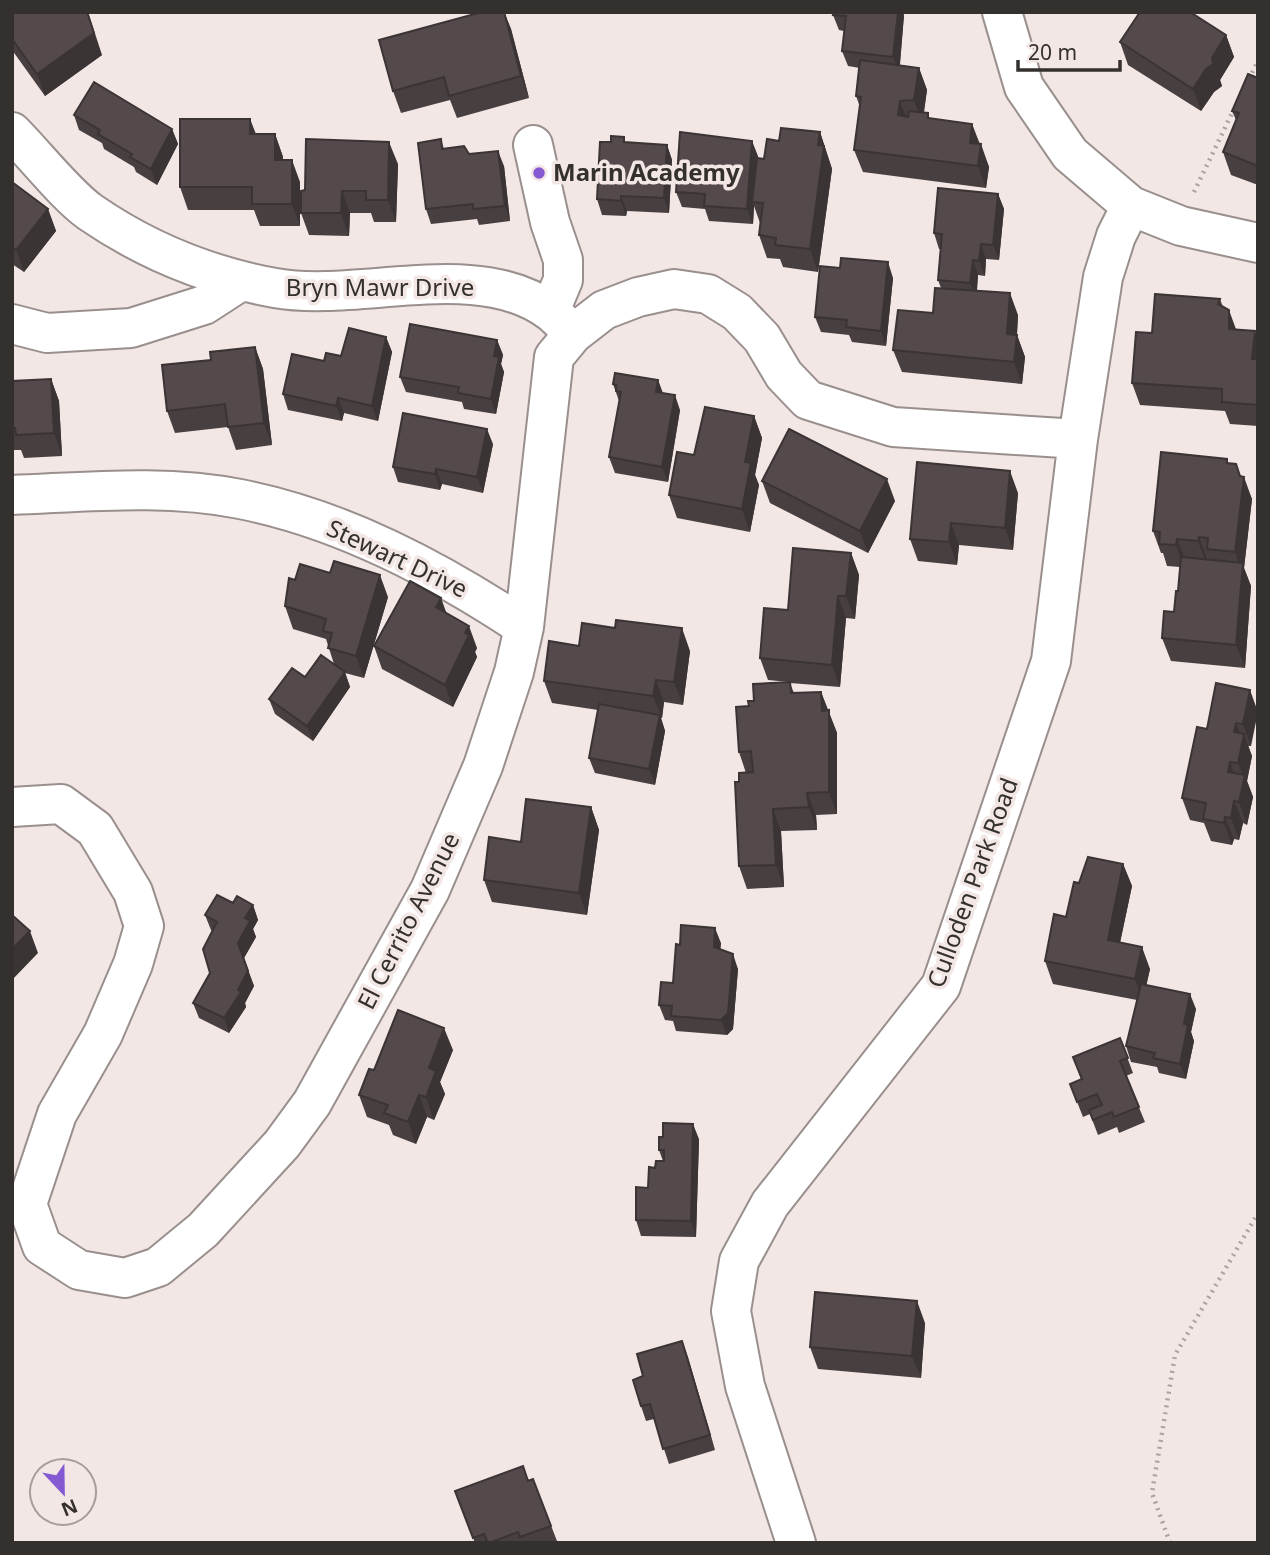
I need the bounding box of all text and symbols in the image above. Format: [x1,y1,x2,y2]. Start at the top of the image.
scale bar [1018,28,1120,72]
text: 20 m [1028,38,1077,66]
place label: Marin Academy [553,155,740,188]
marker: Marin Academy [531,165,547,181]
street label: Bryn Mawr Drive [286,270,474,303]
street label: Stewart Drive [322,511,473,605]
street label: Culloden Park Road [918,773,1025,992]
street label: El Cerrito Avenue [349,826,466,1014]
north arrow [28,1457,98,1527]
text: N [57,1493,81,1523]

